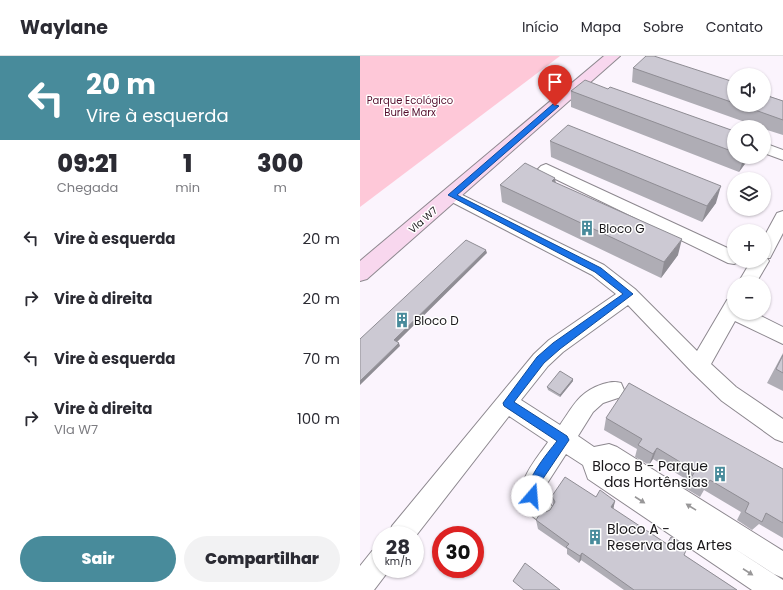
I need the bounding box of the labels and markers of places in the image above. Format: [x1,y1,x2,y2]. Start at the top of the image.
pin [538,65,572,106]
building icon: Bloco G [578,219,596,237]
place label: Bloco G [599,220,645,237]
building icon: Bloco D [393,311,411,329]
place label: Bloco D [414,312,459,329]
place label: Bloco B - Parque das Hortênsias [592,456,708,492]
building icon: Bloco B - Parque das Hortênsias [711,465,729,483]
place label: Bloco A - Reserva das Artes [607,519,732,555]
building icon: Bloco A - Reserva das Artes [586,528,604,546]

